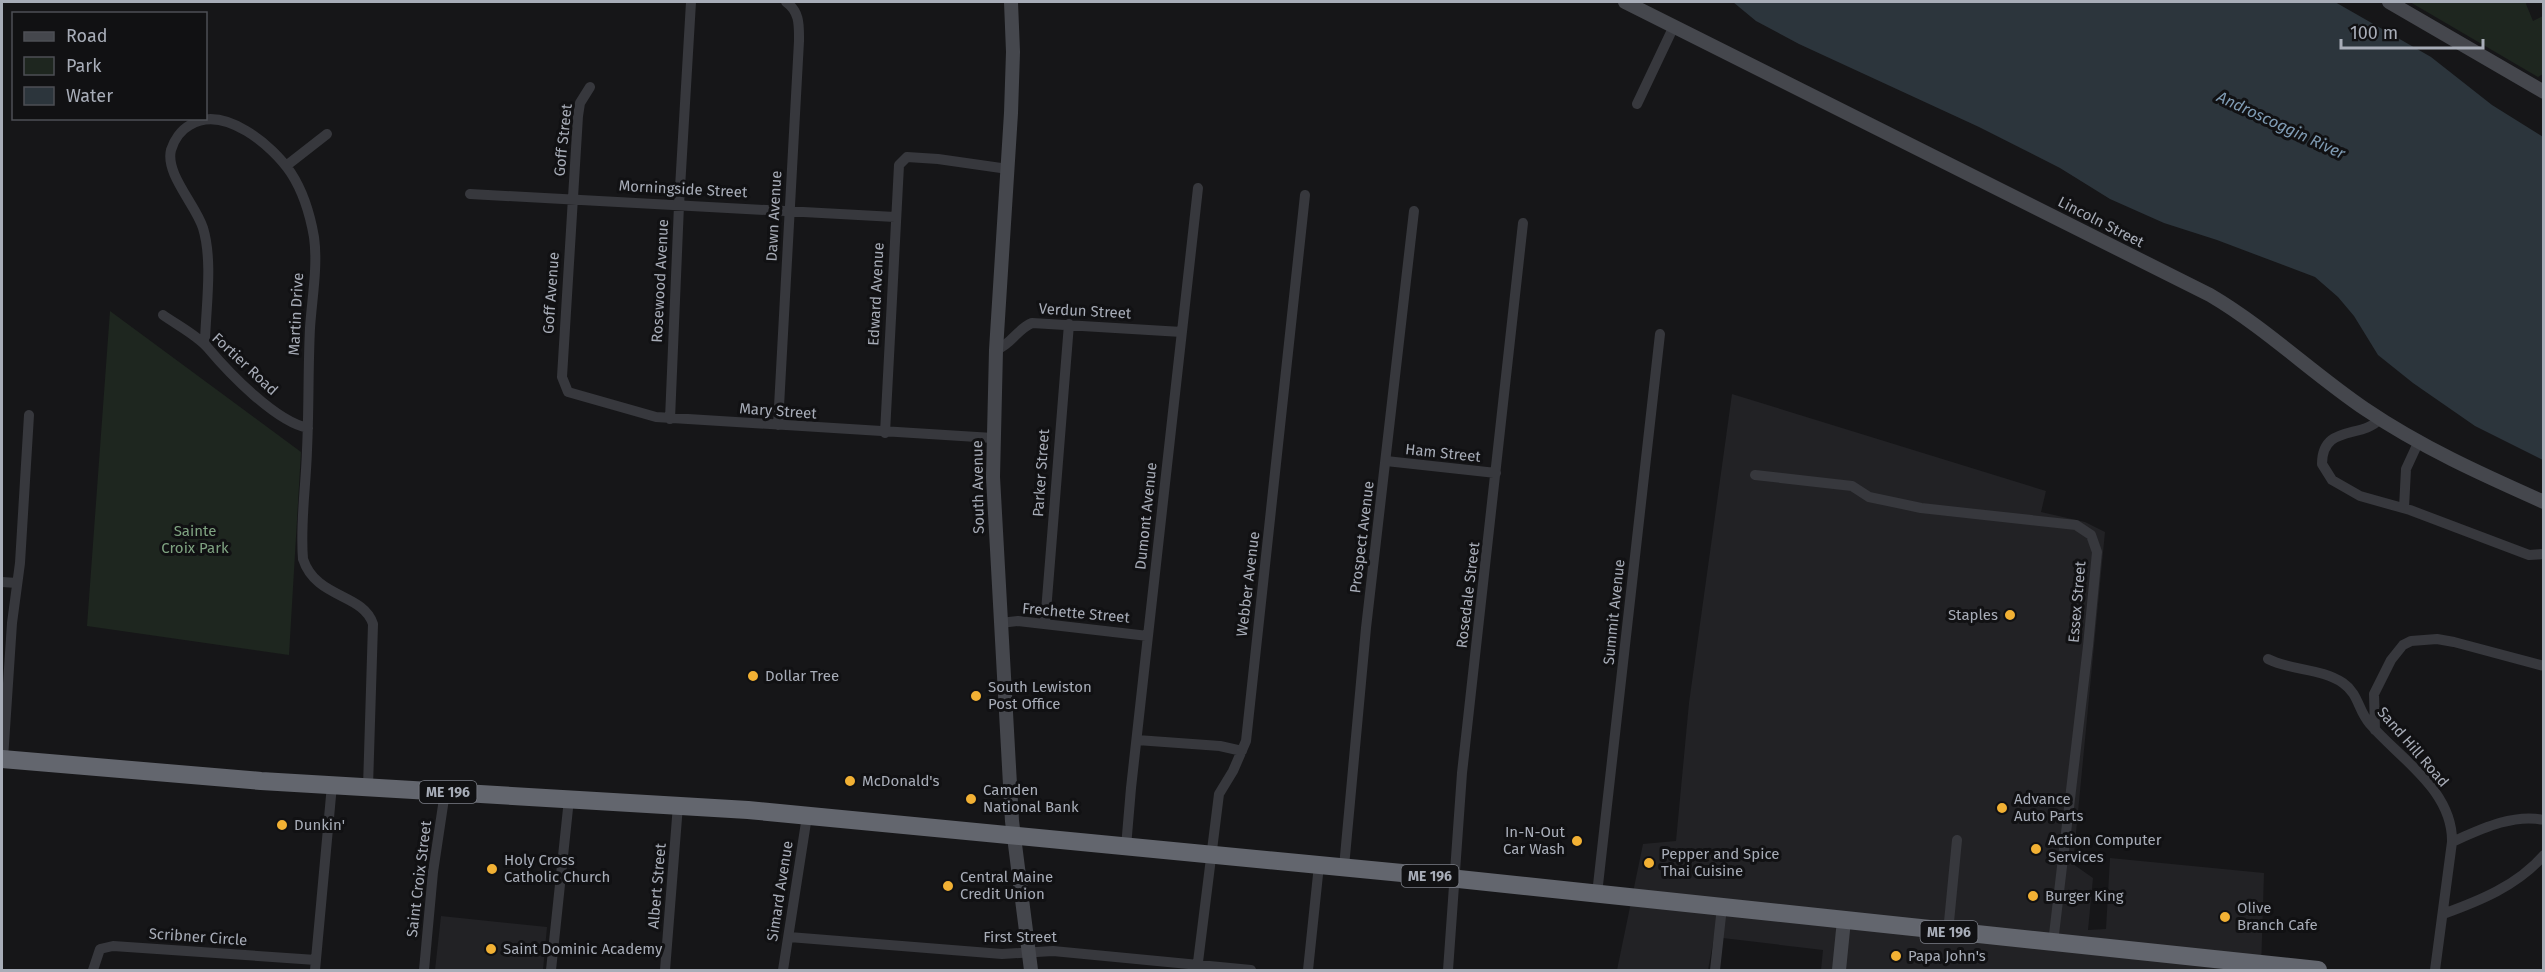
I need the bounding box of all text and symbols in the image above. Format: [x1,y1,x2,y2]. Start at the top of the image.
legend [12,12,207,120]
scale bar [2341,12,2484,50]
text: 100 m [2350,22,2398,44]
text: Road [66,25,108,47]
text: Park [66,55,102,77]
text: Water [66,85,113,107]
water label: Androscoggin River [2213,87,2349,163]
street label: Goff Street [550,102,576,177]
street label: Dawn Avenue [763,170,785,262]
street label: Morningside Street [618,177,748,201]
street label: Lincoln Street [2055,193,2147,252]
street label: Rosewood Avenue [648,219,672,343]
street label: Edward Avenue [864,242,888,346]
street label: Goff Avenue [539,251,563,335]
street label: Martin Drive [285,272,307,356]
street label: Verdun Street [1038,300,1132,322]
street label: Fortier Road [208,329,282,399]
street label: Mary Street [739,399,818,423]
street label: Parker Street [1029,428,1053,518]
street label: South Avenue [968,440,988,534]
street label: Ham Street [1404,440,1482,466]
street label: Dumont Avenue [1131,461,1161,571]
street label: Prospect Avenue [1346,480,1378,594]
park label: Sainte Croix Park [161,522,229,557]
street label: Webber Avenue [1233,530,1263,638]
street label: Rosedale Street [1453,540,1484,649]
street label: Summit Avenue [1600,558,1628,666]
street label: Essex Street [2064,560,2090,644]
street label: Frechette Street [1021,599,1131,627]
place label: Staples [1948,606,1998,624]
marker: Staples [2003,608,2017,622]
place label: Dollar Tree [765,667,839,685]
marker: Dollar Tree [746,669,760,683]
place label: South Lewiston Post Office [988,678,1092,713]
marker: South Lewiston Post Office [969,689,983,703]
street label: Sand Hill Road [2373,703,2453,791]
place label: McDonald's [862,772,940,790]
marker: McDonald's [843,774,857,788]
road number: ME 196 [420,781,476,803]
place label: Camden National Bank [983,781,1079,816]
place label: Advance Auto Parts [2014,790,2084,825]
marker: Camden National Bank [964,792,978,806]
marker: Advance Auto Parts [1995,801,2009,815]
place label: Dunkin' [294,816,345,834]
marker: Dunkin' [275,818,289,832]
street label: Saint Croix Street [403,819,435,938]
place label: In-N-Out Car Wash [1503,823,1566,858]
place label: Action Computer Services [2048,831,2162,866]
marker: In-N-Out Car Wash [1570,834,1584,848]
street label: Simard Avenue [763,839,797,943]
street label: Albert Street [644,842,670,930]
marker: Action Computer Services [2029,842,2043,856]
place label: Pepper and Spice Thai Cuisine [1661,845,1779,880]
place label: Holy Cross Catholic Church [504,851,610,886]
marker: Pepper and Spice Thai Cuisine [1642,856,1656,870]
marker: Holy Cross Catholic Church [485,862,499,876]
road number: ME 196 [1402,865,1458,887]
place label: Central Maine Credit Union [960,868,1053,903]
marker: Central Maine Credit Union [941,879,955,893]
place label: Burger King [2045,887,2124,905]
marker: Burger King [2026,889,2040,903]
place label: Olive Branch Cafe [2237,899,2318,934]
marker: Olive Branch Cafe [2218,910,2232,924]
road number: ME 196 [1920,921,1978,943]
street label: Scribner Circle [148,925,248,949]
street label: First Street [983,928,1057,946]
place label: Saint Dominic Academy [503,940,663,958]
marker: Saint Dominic Academy [484,942,498,956]
place label: Papa John's [1908,947,1986,965]
marker: Papa John's [1889,949,1903,963]

